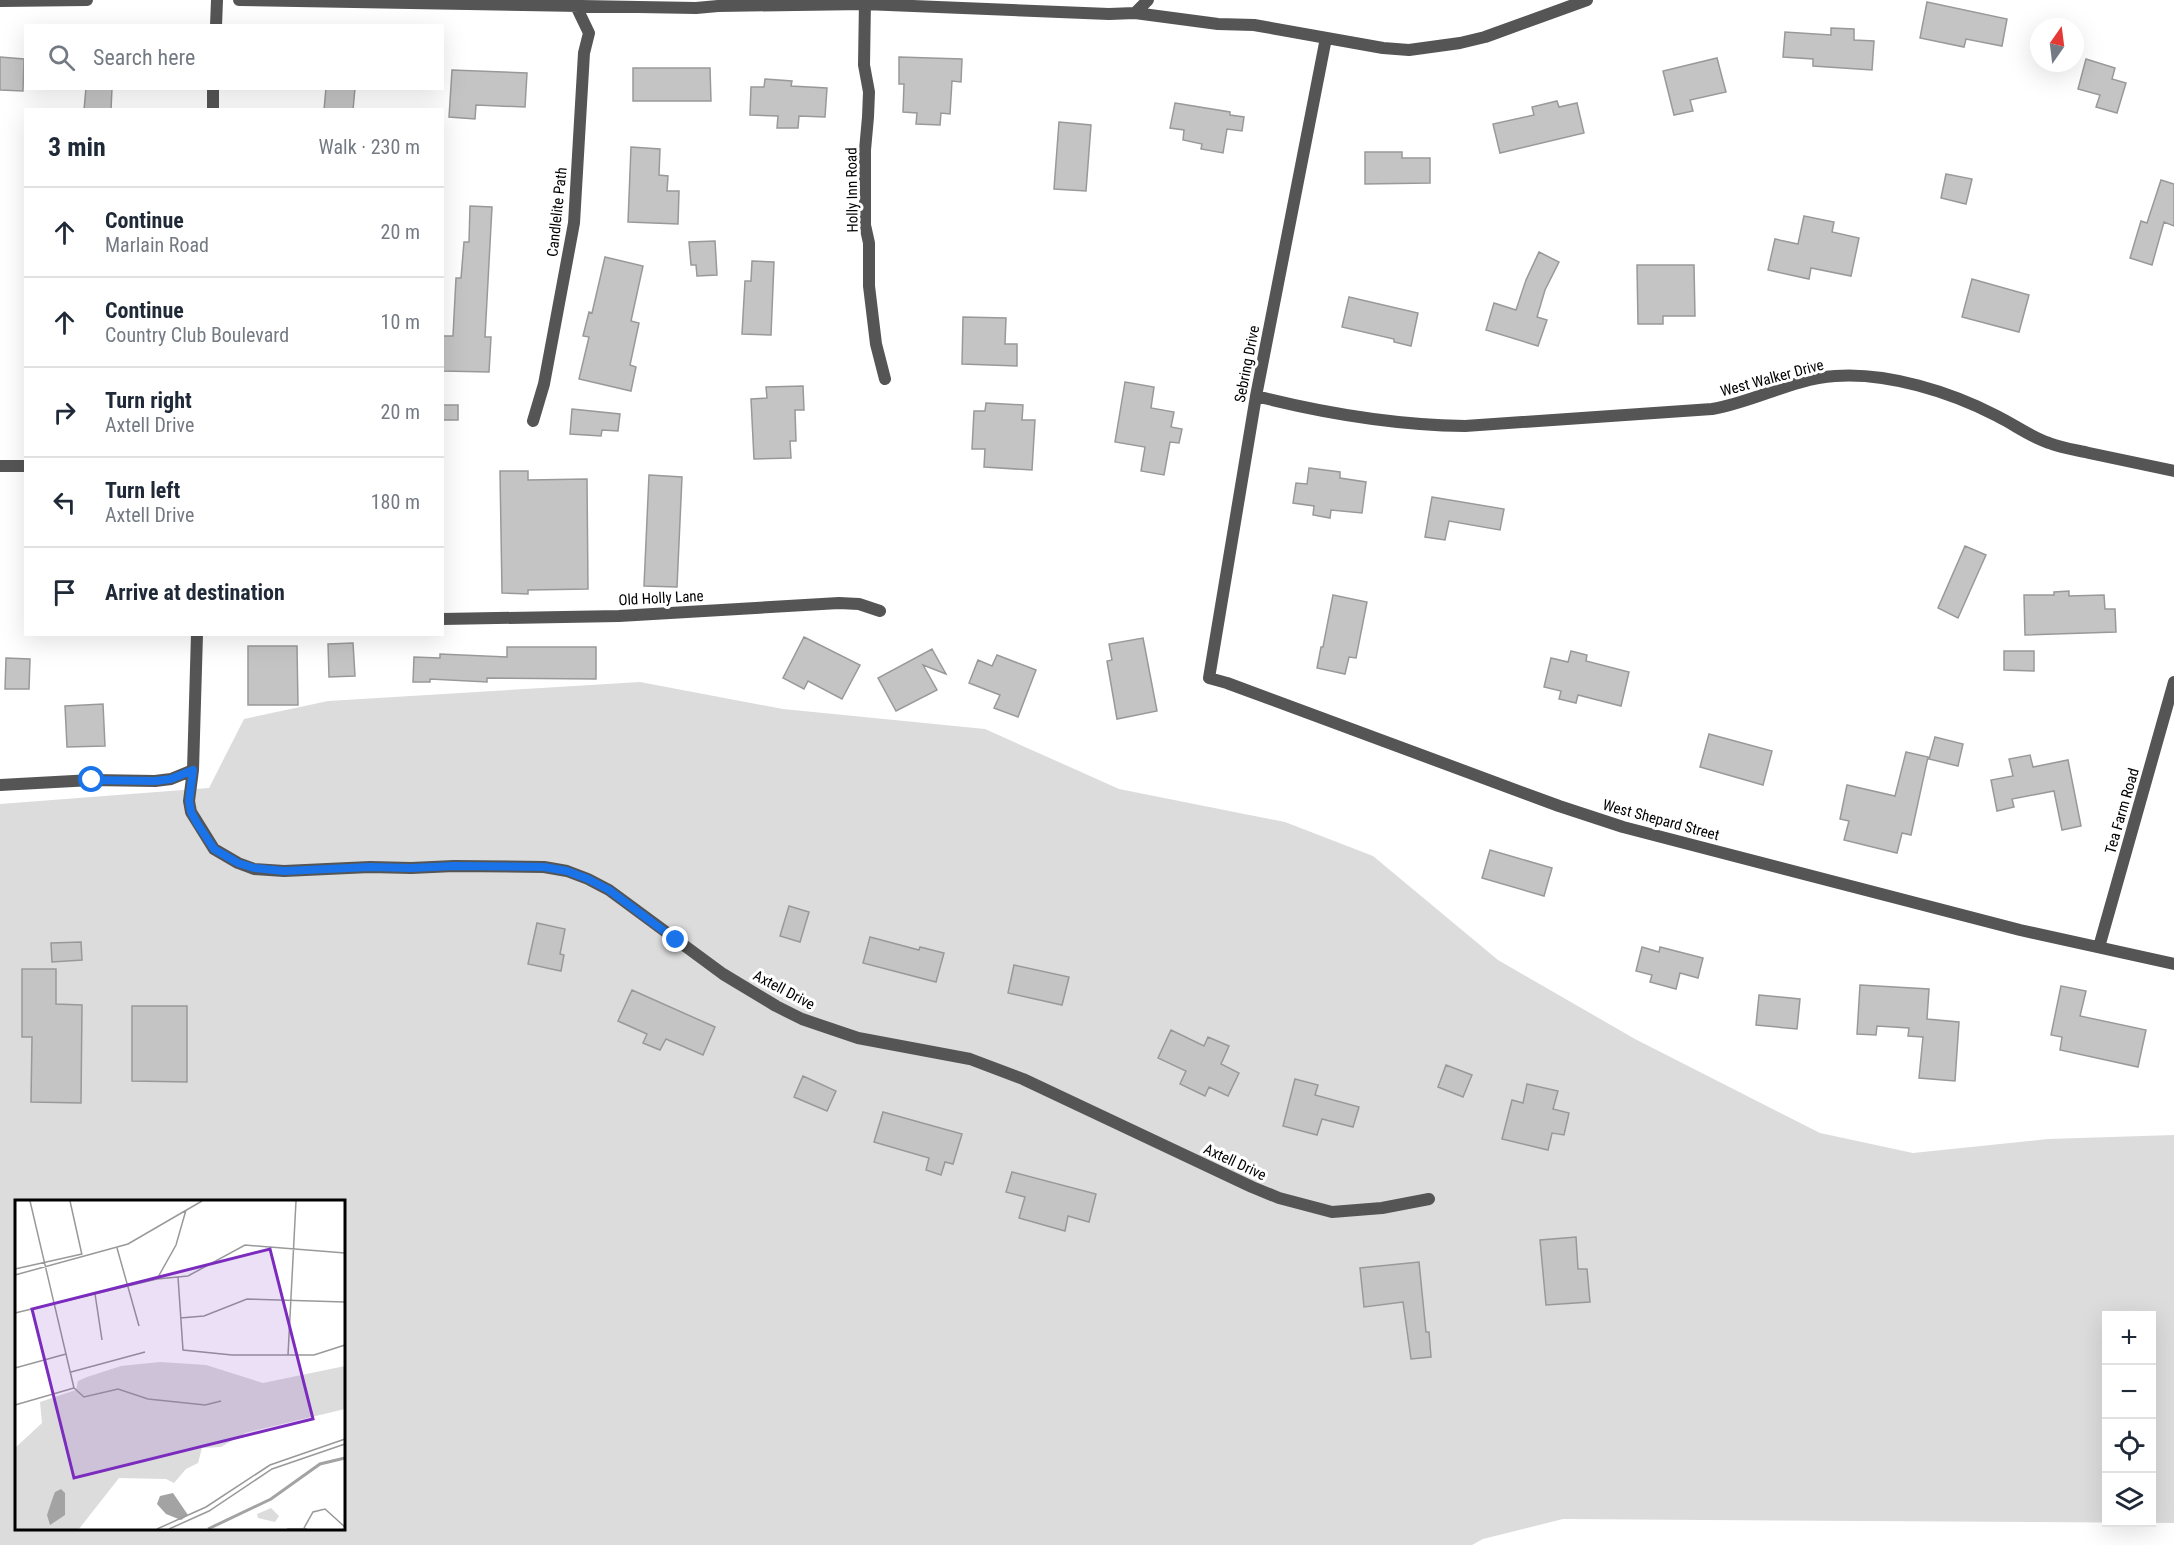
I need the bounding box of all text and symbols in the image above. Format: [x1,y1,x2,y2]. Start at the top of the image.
north arrow [2030,18,2084,72]
search box [24,24,444,90]
icon: search [45,41,78,74]
text: Search here [93,45,195,70]
text: 3 min [48,132,106,162]
text: Walk · 230 m [319,135,420,159]
street label: Holly Inn Road [842,147,862,233]
street label: Candlelite Path [543,166,571,258]
text: Continue [105,208,184,233]
icon: ahead [48,216,81,249]
text: 20 m [381,220,420,244]
text: Marlain Road [105,233,209,257]
text: Continue [105,298,184,323]
icon: ahead [48,306,81,339]
text: 10 m [381,310,420,334]
text: Country Club Boulevard [105,323,289,347]
street label: Sebring Drive [1231,324,1263,404]
street label: West Walker Drive [1718,356,1826,400]
text: Turn right [105,388,192,413]
icon: right [48,396,81,429]
text: 20 m [381,400,420,424]
text: Axtell Drive [105,413,194,437]
text: Turn left [105,478,180,503]
icon: left [48,486,81,519]
text: 180 m [371,490,420,514]
text: Axtell Drive [105,503,194,527]
icon: arrive [48,576,81,609]
text: Arrive at destination [105,580,285,605]
street label: Old Holly Lane [618,587,704,609]
route start [78,766,104,792]
street label: Tea Farm Road [2101,766,2143,856]
street label: West Shepard Street [1601,796,1721,844]
route end [662,926,688,952]
street label: Axtell Drive [750,966,818,1014]
street label: Axtell Drive [1201,1140,1269,1184]
inset map [15,1200,345,1530]
map controls [2102,1311,2156,1527]
button: + [2102,1311,2156,1365]
button: − [2102,1365,2156,1419]
button: locate [2102,1419,2156,1473]
button: layers [2102,1473,2156,1527]

